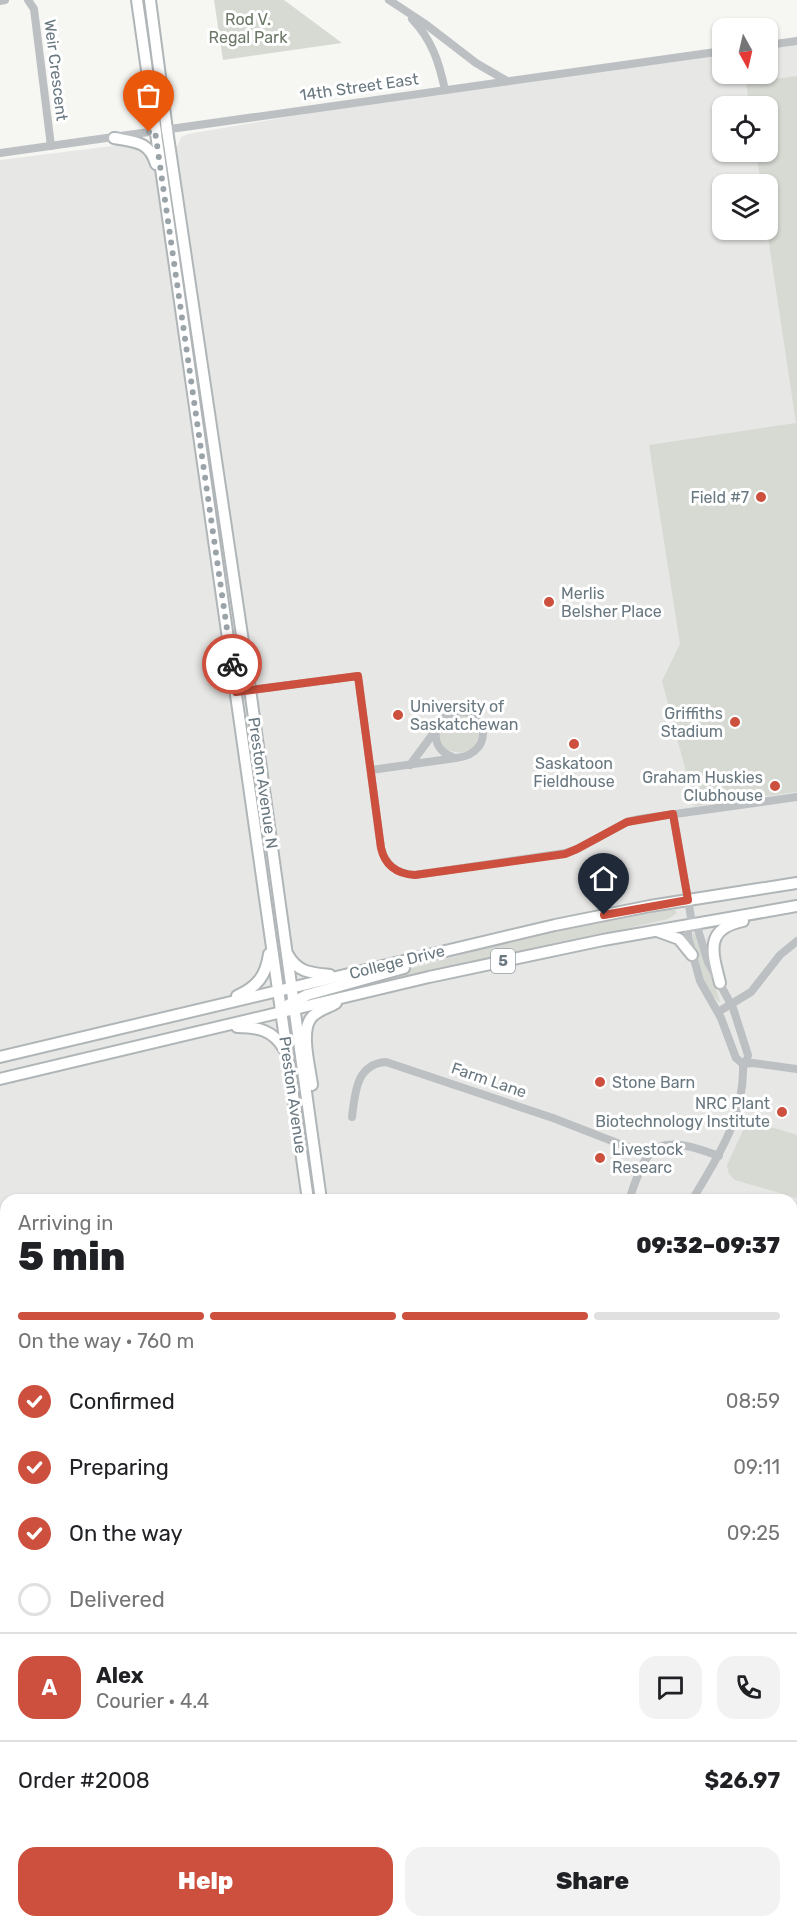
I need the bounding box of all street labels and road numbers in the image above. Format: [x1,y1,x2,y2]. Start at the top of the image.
street label: Weir Crescent [40,18,72,122]
street label: 14th Street East [298,69,420,105]
street label: Preston Avenue N [244,716,282,850]
street label: College Drive [347,941,447,983]
road number: 5 [491,949,515,973]
street label: Preston Avenue [275,1035,311,1155]
street label: Farm Lane [449,1058,529,1102]

